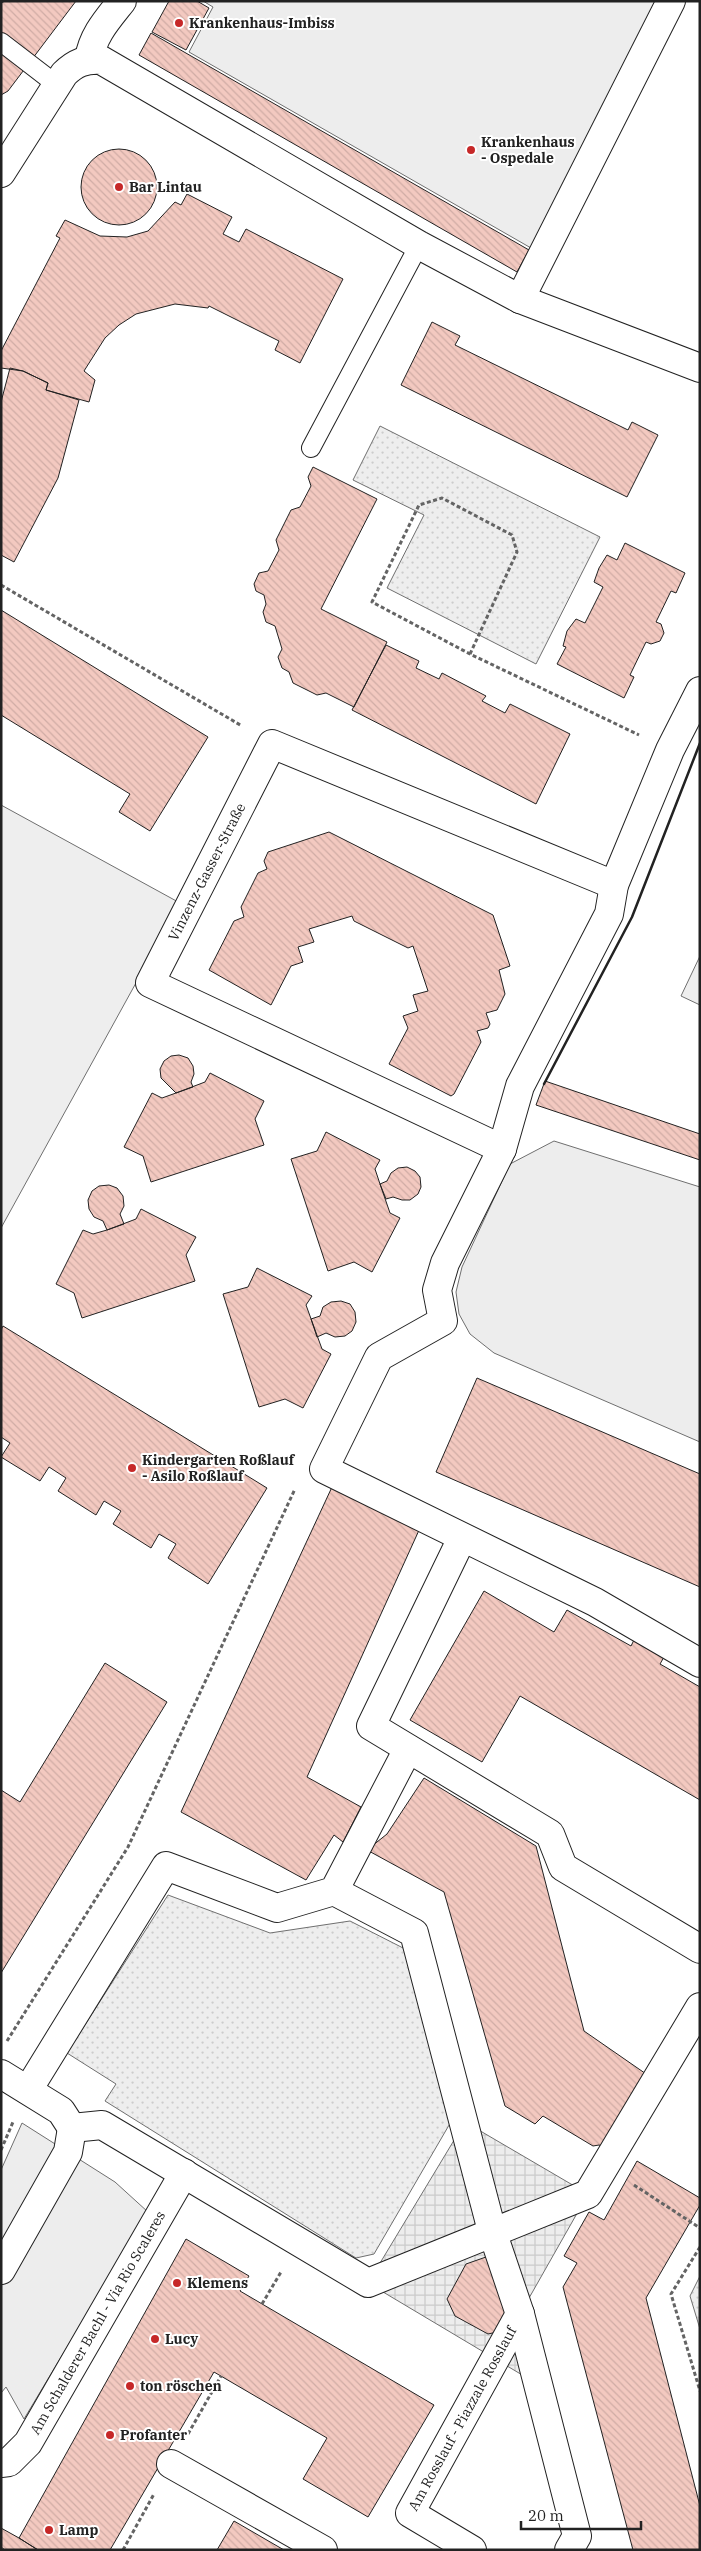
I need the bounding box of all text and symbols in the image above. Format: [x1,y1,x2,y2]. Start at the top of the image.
place label: Krankenhaus-Imbiss [189,14,335,32]
marker: Krankenhaus-Imbiss [173,17,185,29]
place label: Krankenhaus - Ospedale [481,133,575,167]
marker: Krankenhaus - Ospedale [465,144,477,156]
place label: Bar Lintau [129,178,202,196]
marker: Bar Lintau [113,181,125,193]
street label: Vinzenz-Gasser-Straße [164,800,249,944]
place label: Kindergarten Roßlauf - Asilo Roßlauf [142,1451,296,1485]
marker: Kindergarten Roßlauf - Asilo Roßlauf [126,1462,138,1474]
street label: Am Schalderer Bachl - Via Rio Scaleres [26,2207,169,2438]
place label: Klemens [187,2274,248,2292]
marker: Klemens [171,2277,183,2289]
street label: Am Rosslauf - Piazzale Rosslauf [404,2322,521,2514]
place label: Lucy [165,2330,198,2348]
marker: Lucy [149,2333,161,2345]
place label: ton röschen [140,2377,222,2395]
marker: ton röschen [124,2380,136,2392]
place label: Profanter [120,2426,187,2444]
marker: Profanter [104,2429,116,2441]
scale bar [521,2498,641,2530]
text: 20 m [528,2506,564,2525]
place label: Lamp [59,2521,98,2539]
marker: Lamp [43,2524,55,2536]

